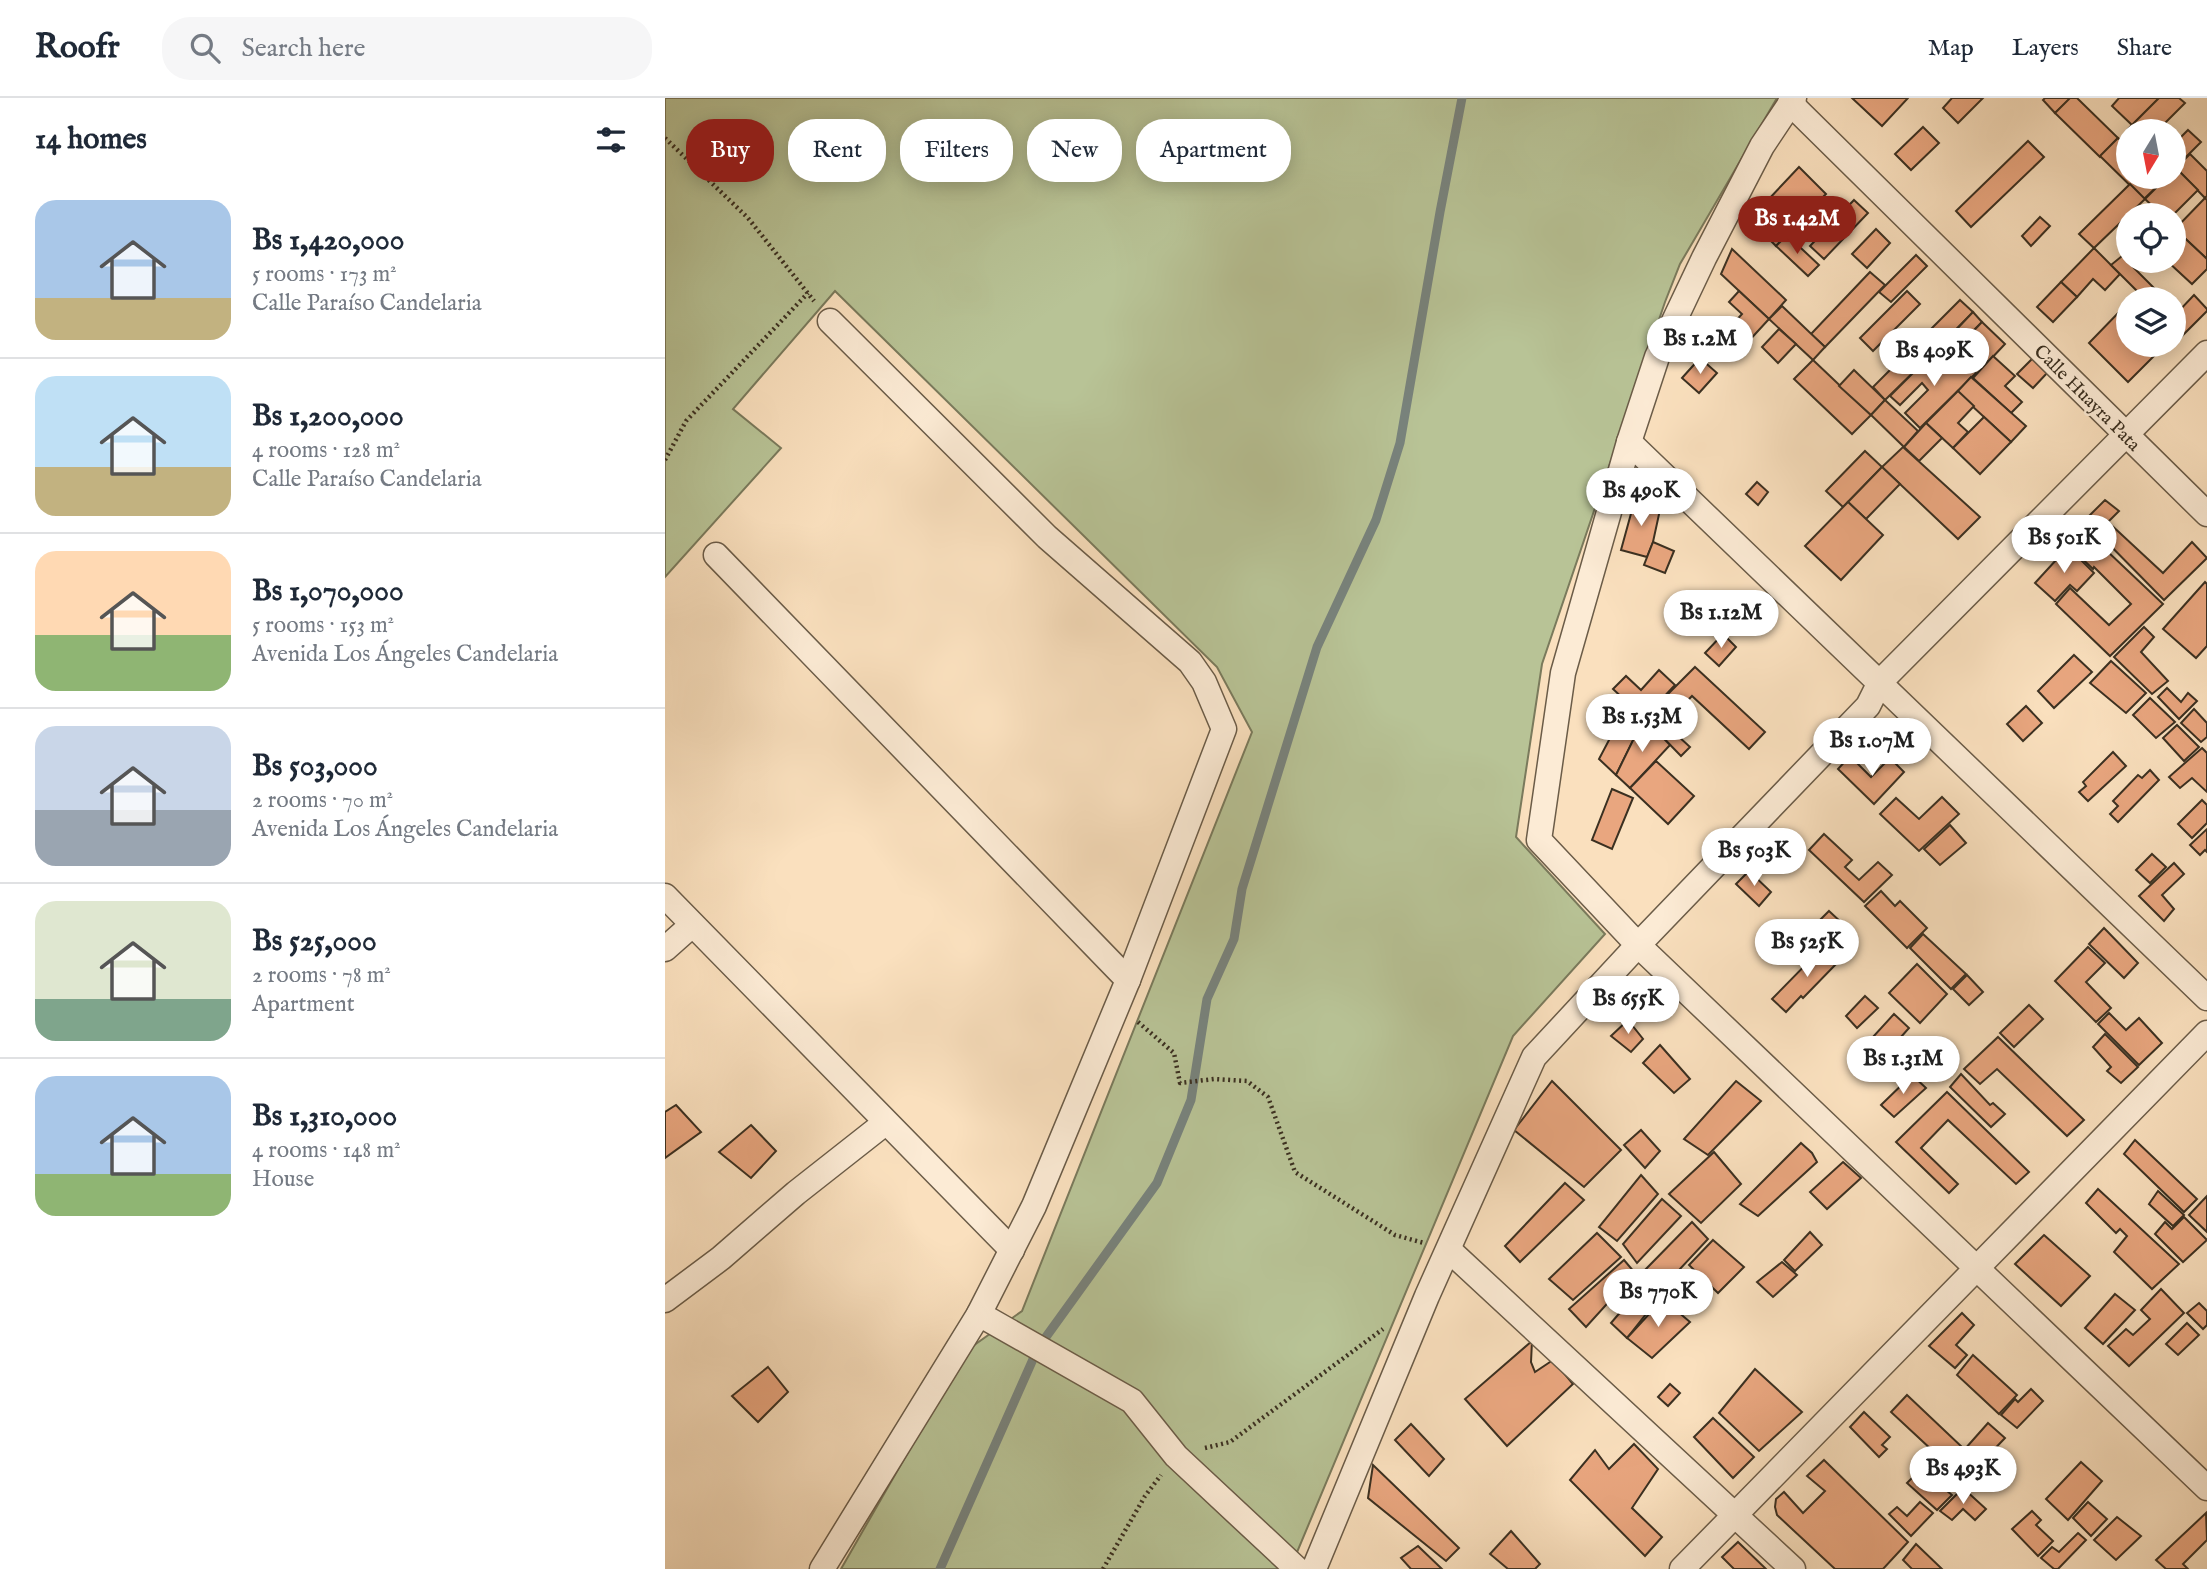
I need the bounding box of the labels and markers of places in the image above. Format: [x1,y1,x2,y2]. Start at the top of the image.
pin: Bs 1.42M [1725,197,1869,256]
pin: Bs 1.2M [1635,316,1765,376]
pin: Bs 409K [1869,328,1999,388]
pin: Bs 490K [1576,468,1706,528]
pin: Bs 501K [1999,516,2129,575]
pin: Bs 1.12M [1649,590,1793,650]
pin: Bs 1.53M [1570,694,1714,754]
pin: Bs 1.07M [1800,718,1944,778]
pin: Bs 503K [1689,828,1819,888]
pin: Bs 525K [1742,920,1872,979]
pin: Bs 655K [1563,976,1693,1036]
pin: Bs 1.31M [1831,1037,1975,1096]
pin: Bs 770K [1593,1270,1723,1329]
pin: Bs 493K [1898,1446,2028,1506]

